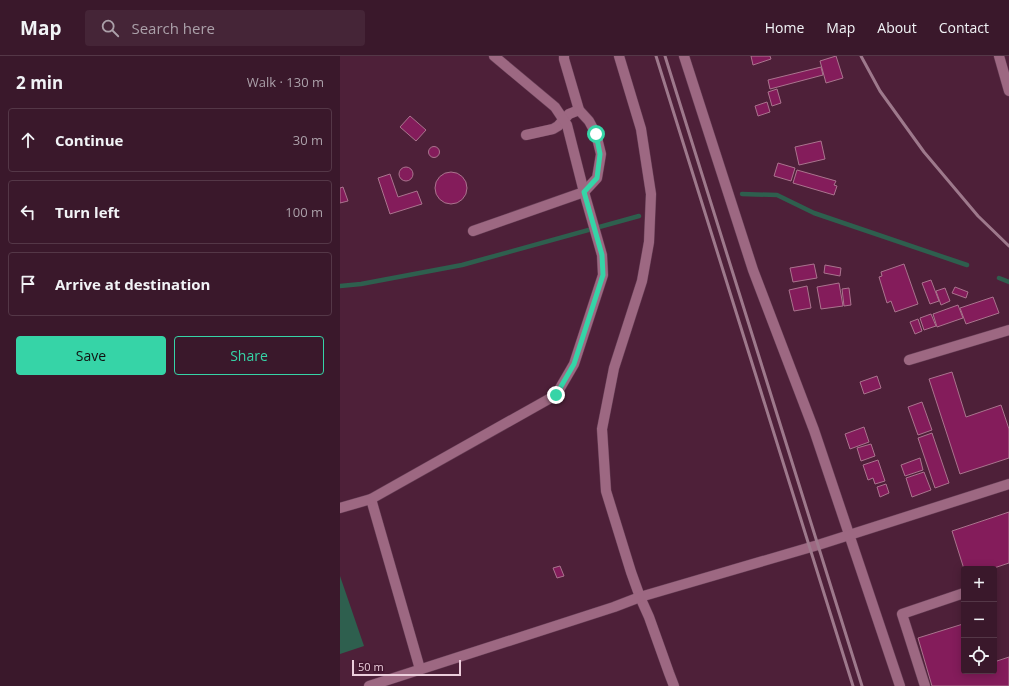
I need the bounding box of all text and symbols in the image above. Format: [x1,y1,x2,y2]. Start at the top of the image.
search box [85,10,365,46]
text: Map [20,15,61,41]
icon: search [99,17,121,39]
text: Search here [131,18,215,38]
text: Home [765,18,804,37]
text: Map [826,18,855,37]
text: About [877,18,917,37]
text: Contact [939,18,989,37]
text: 2 min [16,71,63,94]
text: Walk · 130 m [247,73,324,91]
route start [587,125,605,143]
icon: ahead [17,129,39,151]
text: Continue [55,130,123,150]
text: 30 m [293,131,323,149]
icon: left [17,201,39,223]
text: Turn left [55,202,120,222]
text: 100 m [285,203,323,221]
icon: arrive [17,273,39,295]
text: Arrive at destination [55,274,210,294]
button: Save [16,336,166,375]
button: Share [174,336,324,375]
route end [547,386,565,404]
map controls [961,566,997,674]
button: + [961,566,997,602]
button: − [961,602,997,638]
button: locate [961,638,997,674]
scale bar [352,658,461,677]
text: 50 m [358,659,384,674]

